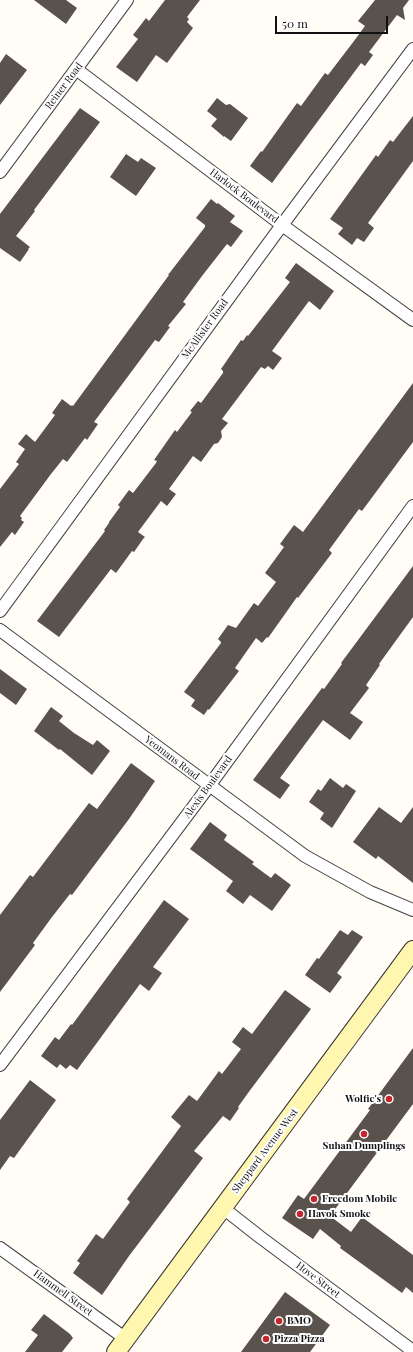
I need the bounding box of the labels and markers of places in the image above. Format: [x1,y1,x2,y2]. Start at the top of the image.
place label: Wolfie's [345,1093,381,1105]
marker: Wolfie's [384,1094,394,1104]
marker: Suhan Dumplings [359,1129,369,1139]
place label: Suhan Dumplings [323,1140,405,1152]
place label: Freedom Mobile [322,1193,397,1205]
marker: Freedom Mobile [309,1194,319,1204]
place label: Havok Smoke [308,1208,371,1220]
marker: Havok Smoke [295,1209,305,1219]
place label: BMO [287,1315,311,1327]
marker: BMO [274,1316,284,1326]
place label: Pizza Pizza [274,1333,325,1345]
marker: Pizza Pizza [261,1334,271,1344]

